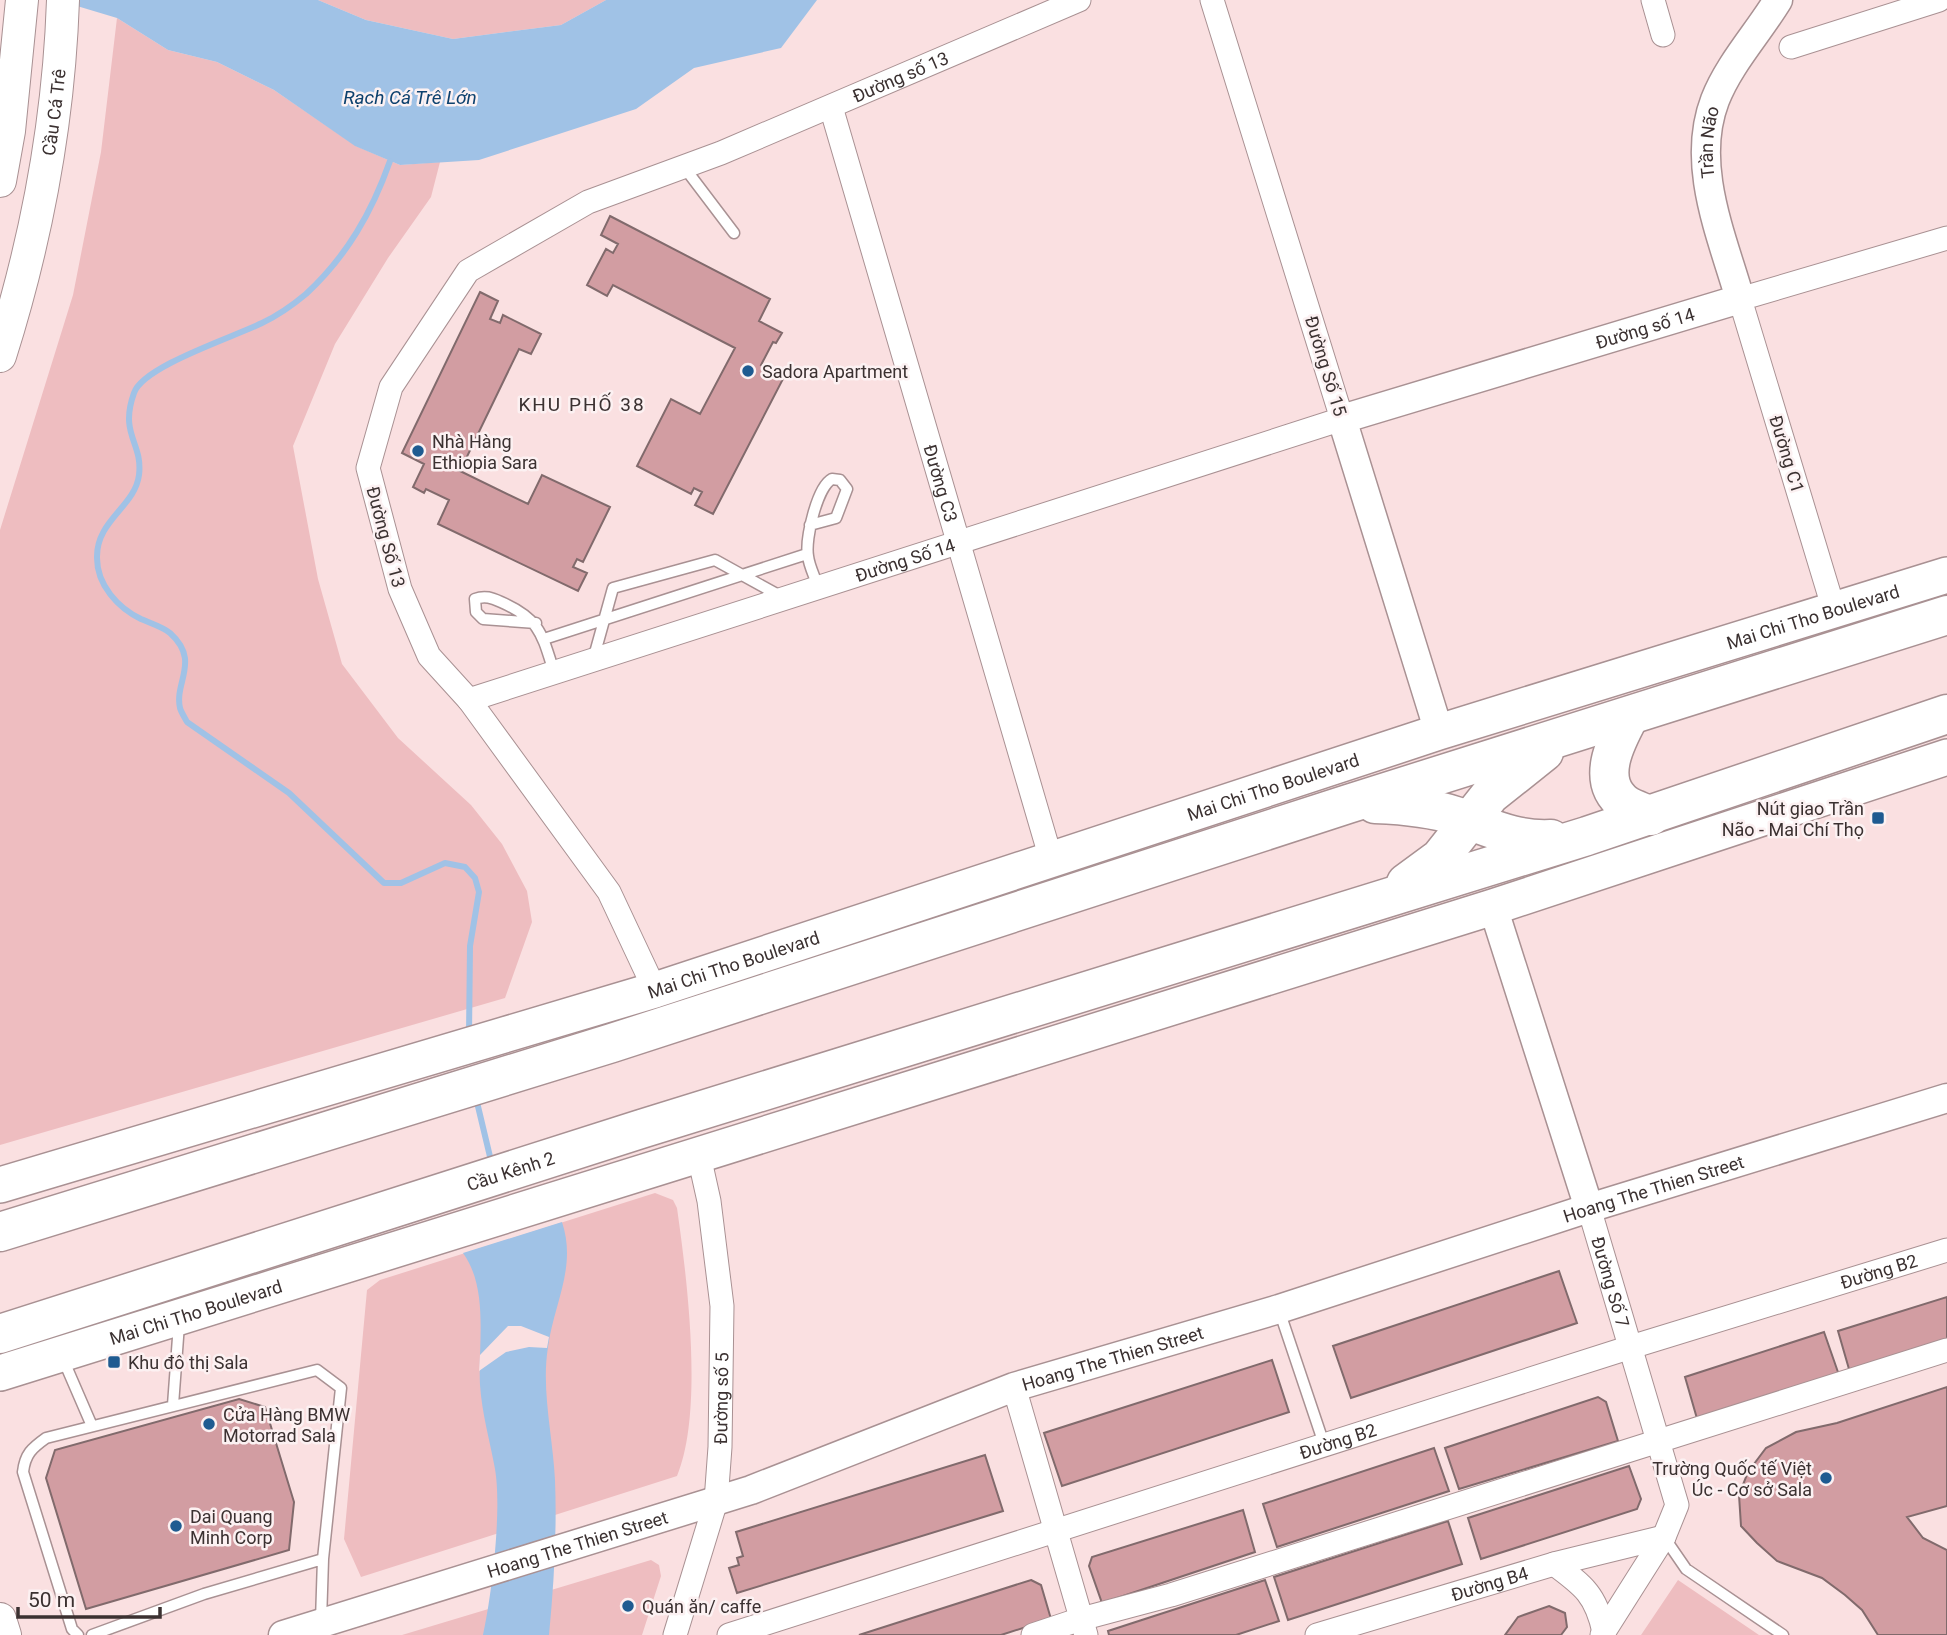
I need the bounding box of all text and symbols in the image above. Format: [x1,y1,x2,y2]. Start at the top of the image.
street label: Đường số 13 [849,47,951,106]
street label: Cầu Cá Trê [37,68,69,157]
water label: Rạch Cá Trê Lớn [343,86,477,109]
street label: Trần Não [1695,103,1723,179]
street label: Đường số 14 [1593,303,1697,353]
street label: Đường Số 15 [1301,313,1351,419]
place label: Sadora Apartment [762,361,908,382]
marker: Sadora Apartment [740,363,756,379]
district label: KHU PHỐ 38 [518,392,646,416]
street label: Đường C1 [1765,413,1809,495]
place label: Nhà Hàng Ethiopia Sara [432,431,537,473]
street label: Đường C3 [920,442,962,525]
marker: Nhà Hàng Ethiopia Sara [410,443,426,459]
street label: Đường Số 13 [362,484,410,590]
street label: Đường Số 14 [852,534,958,586]
street label: Mai Chi Tho Boulevard [1724,580,1902,653]
street label: Mai Chi Tho Boulevard [1184,749,1362,825]
place label: Nút giao Trần Não - Mai Chí Thọ [1722,798,1864,840]
marker: Nút giao Trần Não - Mai Chí Thọ [1870,810,1886,826]
street label: Mai Chi Tho Boulevard [645,926,822,1002]
street label: Cầu Kênh 2 [464,1147,557,1195]
street label: Hoang The Thien Street [1560,1151,1746,1226]
street label: Đường Số 7 [1588,1234,1634,1330]
street label: Đường B2 [1838,1249,1920,1293]
street label: Mai Chi Tho Boulevard [107,1275,285,1349]
street label: Hoang The Thien Street [1019,1321,1206,1395]
place label: Khu đô thị Sala [128,1352,248,1373]
street label: Đường số 5 [710,1352,732,1445]
marker: Khu đô thị Sala [106,1354,122,1370]
place label: Cửa Hàng BMW Motorrad Sala [223,1404,350,1446]
marker: Cửa Hàng BMW Motorrad Sala [201,1416,217,1432]
street label: Đường B2 [1297,1419,1379,1463]
place label: Trường Quốc tế Việt Úc - Cơ sở Sala [1652,1458,1812,1500]
marker: Trường Quốc tế Việt Úc - Cơ sở Sala [1818,1470,1834,1486]
place label: Dai Quang Minh Corp [190,1506,273,1548]
street label: Hoang The Thien Street [484,1506,670,1582]
marker: Dai Quang Minh Corp [168,1518,184,1534]
street label: Đường B4 [1448,1562,1530,1605]
scale bar [18,1576,159,1620]
text: 50 m [28,1588,75,1612]
place label: Quán ăn/ caffe [642,1596,761,1617]
marker: Quán ăn/ caffe [620,1598,636,1614]

